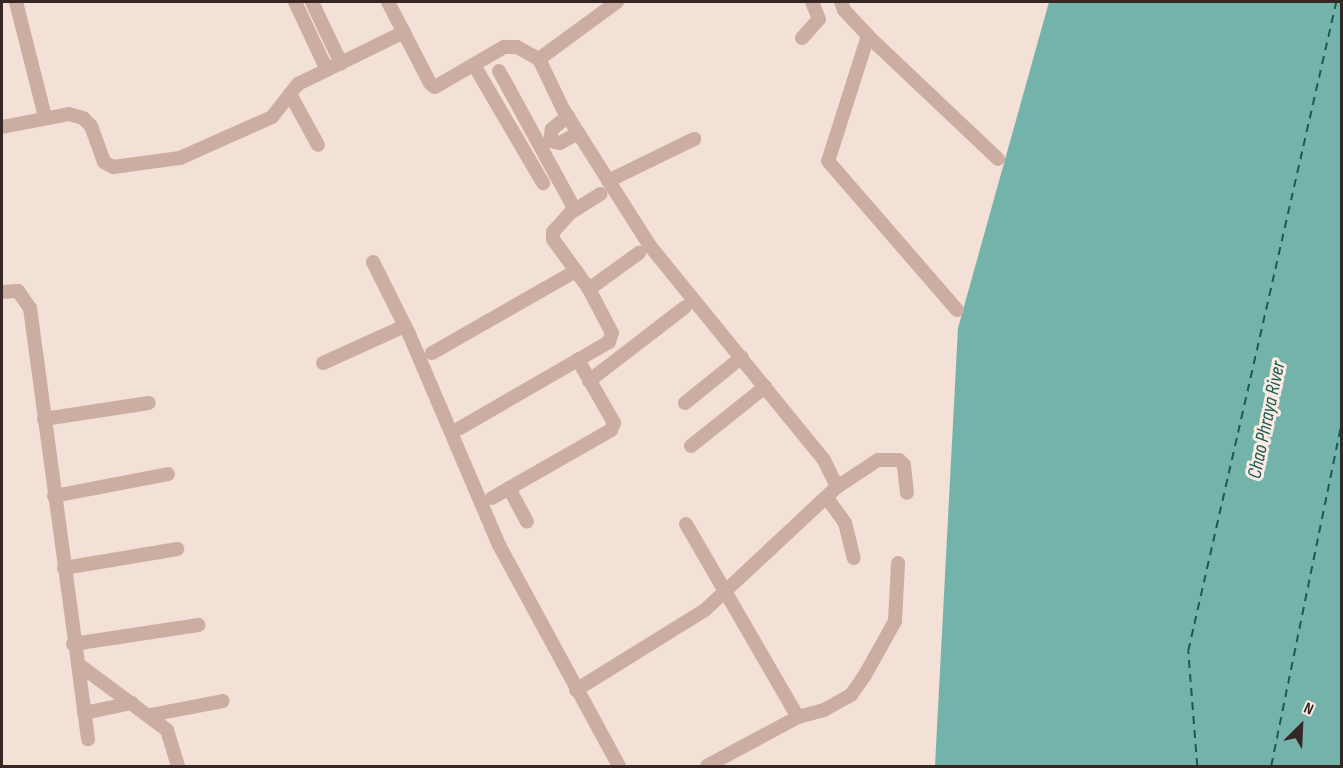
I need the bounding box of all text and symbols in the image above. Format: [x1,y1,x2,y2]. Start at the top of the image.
water label: Chao Phraya River [1243,359,1291,481]
north arrow [1271,696,1331,756]
text: N [1301,699,1316,720]

